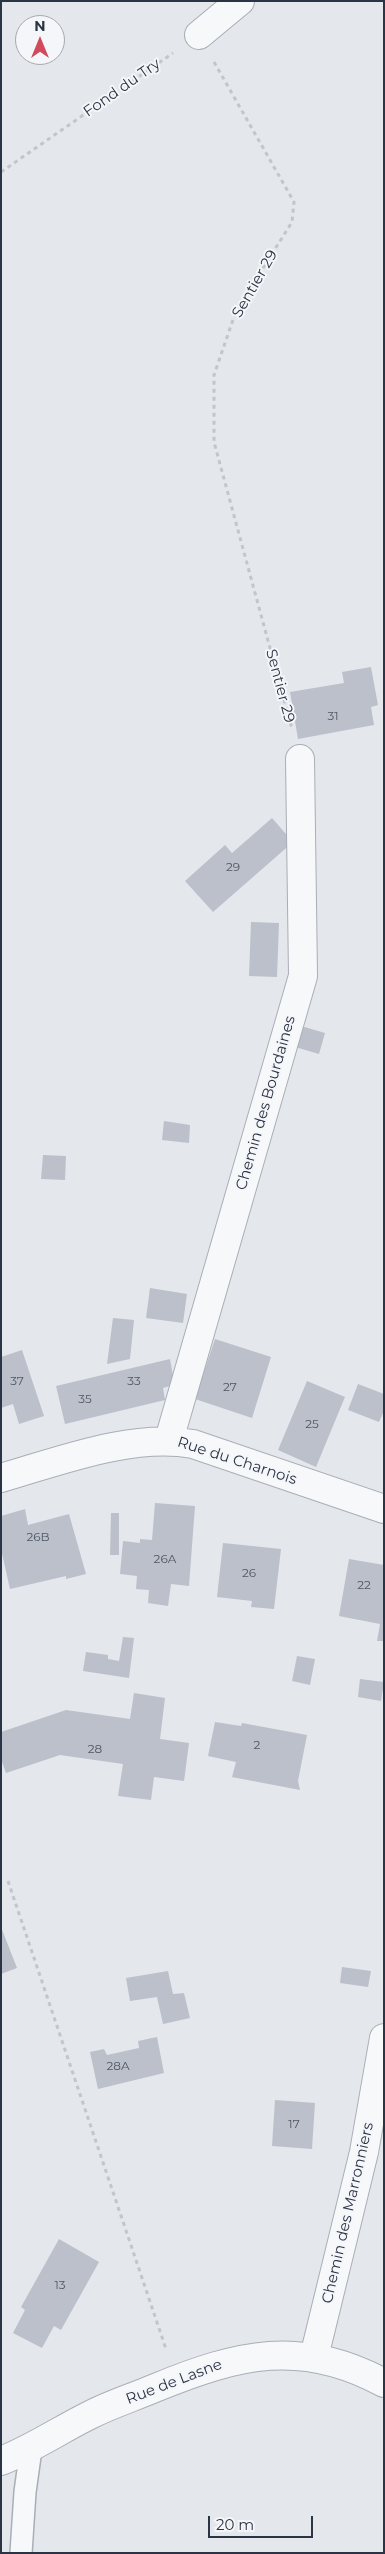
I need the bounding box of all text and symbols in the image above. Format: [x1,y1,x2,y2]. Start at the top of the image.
north arrow [15,15,65,65]
text: N [34,17,46,35]
street label: Fond du Try [80,55,164,121]
street label: Sentier 29 [228,247,282,321]
street label: Sentier 29 [262,647,298,725]
house number: 31 [327,709,339,723]
house number: 29 [226,860,240,874]
street label: Chemin des Bourdaines [232,1014,300,1192]
house number: 37 [10,1374,24,1388]
house number: 33 [127,1374,141,1388]
house number: 27 [223,1380,237,1394]
house number: 35 [78,1392,92,1406]
house number: 25 [305,1417,319,1431]
street label: Rue du Charnois [175,1433,299,1489]
house number: 26B [26,1530,50,1544]
house number: 26A [154,1552,176,1566]
house number: 26 [242,1566,256,1580]
house number: 22 [357,1578,371,1592]
house number: 2 [254,1738,260,1752]
house number: 28 [88,1742,102,1756]
house number: 28A [106,2059,130,2073]
house number: 17 [288,2117,300,2131]
street label: Chemin des Marronniers [318,2121,378,2305]
house number: 13 [54,2278,66,2292]
street label: Rue de Lasne [123,2355,225,2409]
scale bar [210,2506,315,2538]
text: 20 m [216,2515,254,2534]

